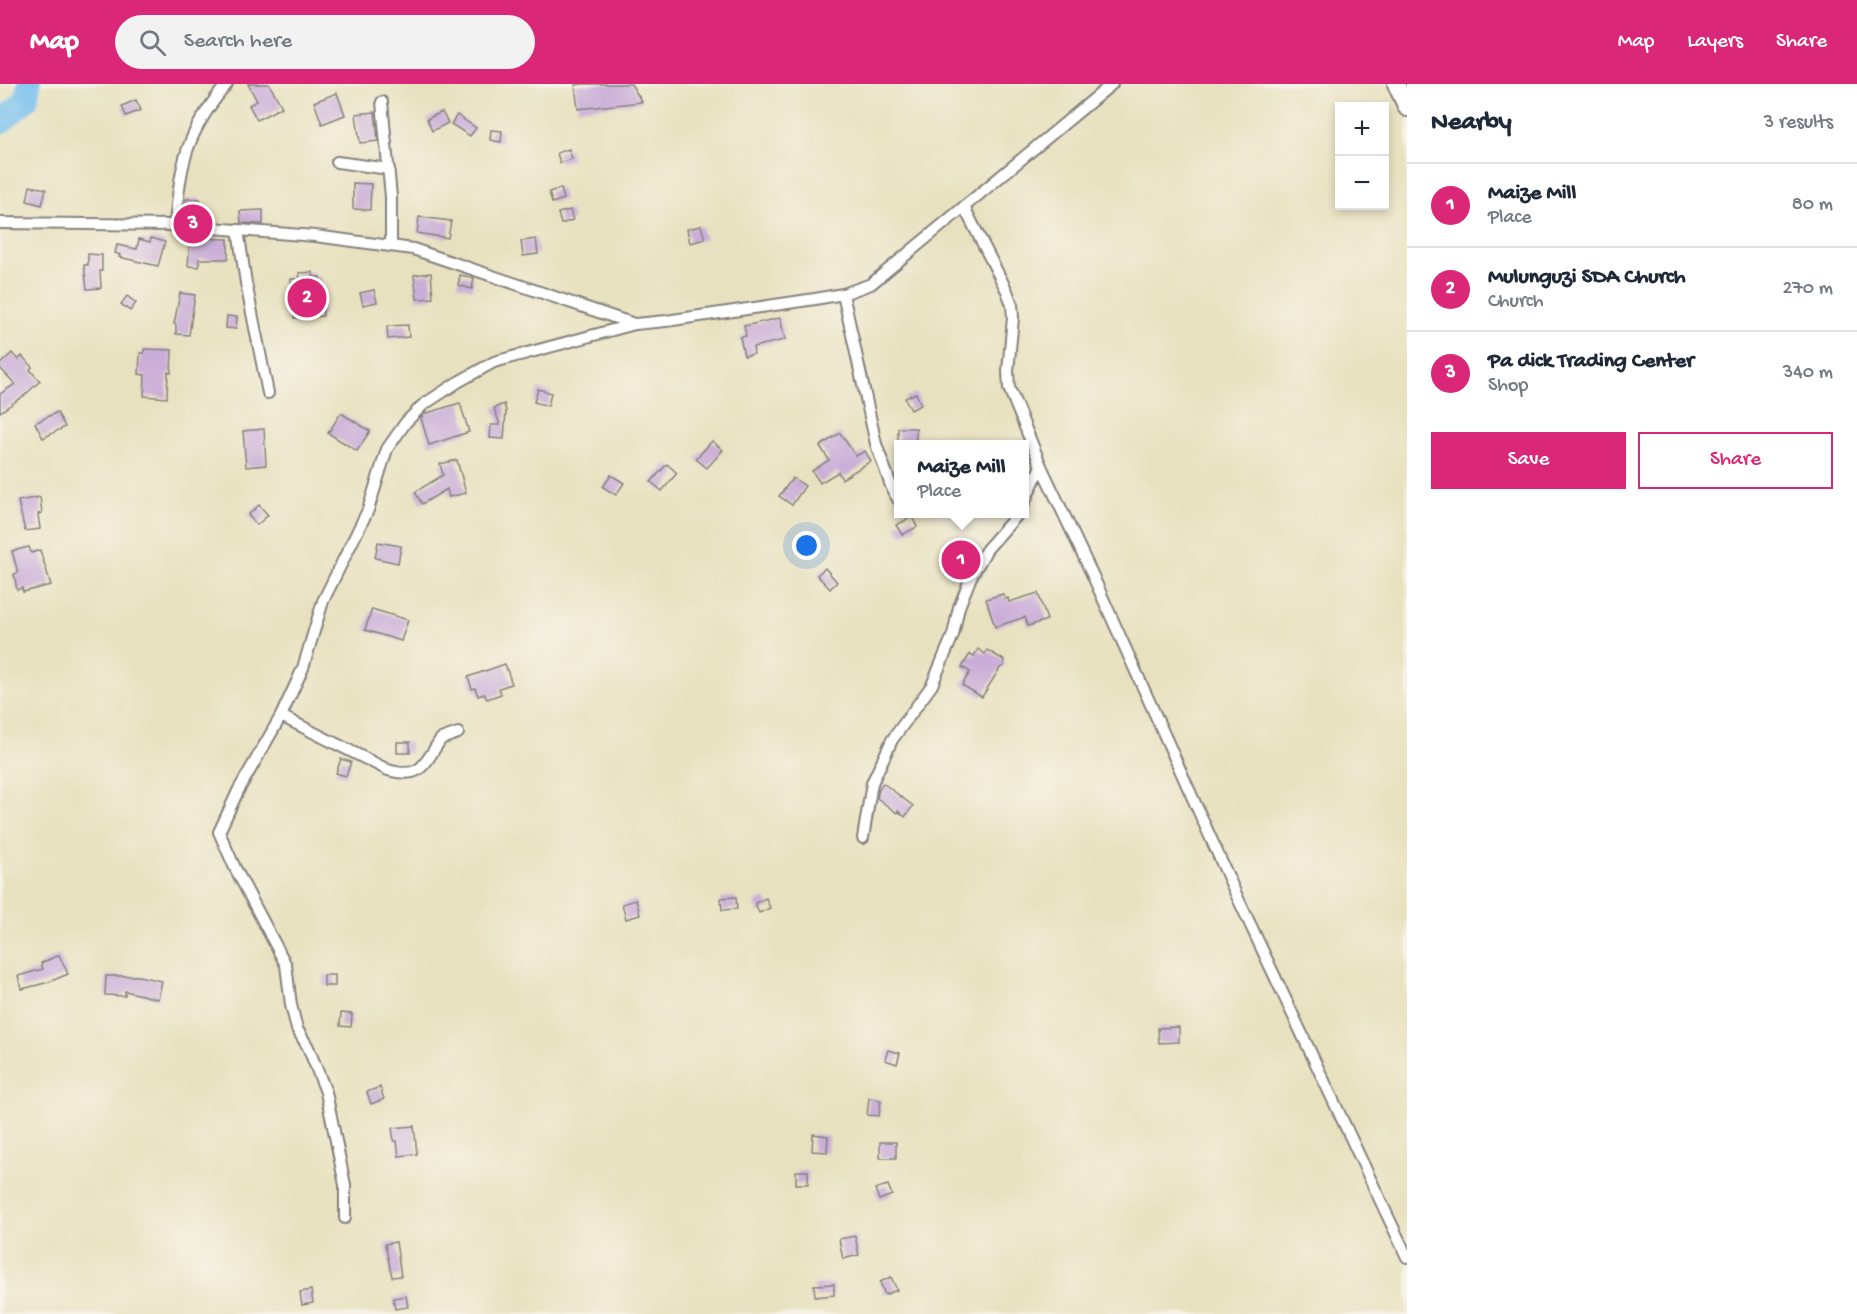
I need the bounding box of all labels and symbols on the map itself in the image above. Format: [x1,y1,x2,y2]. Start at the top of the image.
pin: 3 [174,202,212,246]
pin: 2 [288,276,326,320]
your location [792,531,821,560]
pin: 1 [942,538,980,582]

